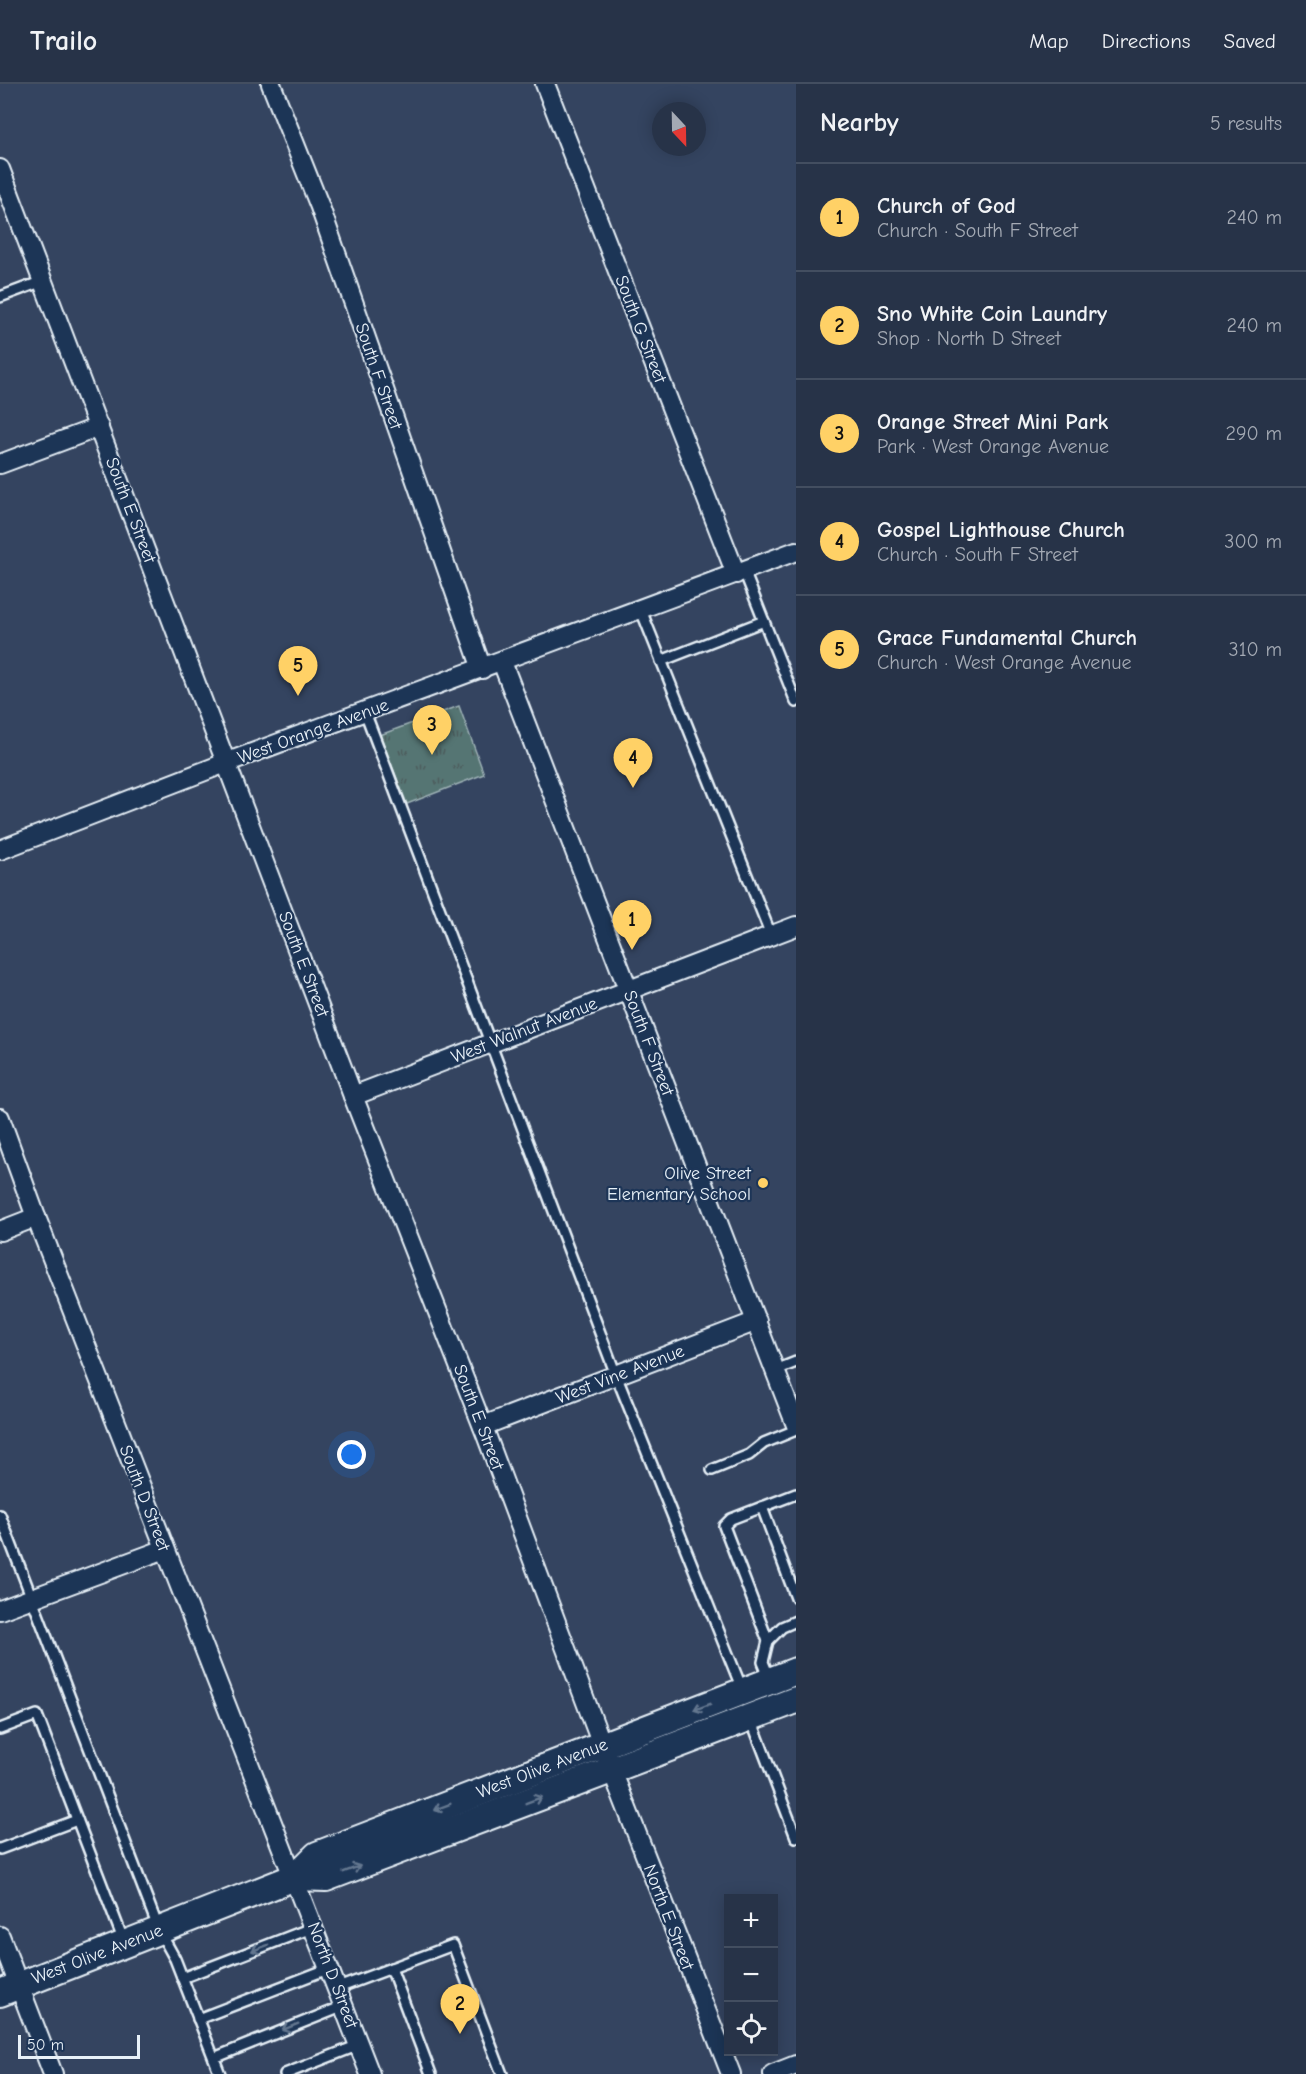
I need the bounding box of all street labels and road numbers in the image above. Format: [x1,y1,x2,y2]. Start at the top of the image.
street label: South G Street [610,272,671,387]
street label: South F Street [351,320,407,433]
street label: South E Street [101,454,161,567]
street label: West Orange Avenue [235,694,391,769]
street label: South E Street [274,908,334,1021]
street label: South F Street [619,988,679,1100]
street label: West Walnut Avenue [448,993,600,1068]
street label: West Vine Avenue [553,1340,687,1409]
street label: South E Street [449,1361,509,1474]
street label: South D Street [115,1442,175,1555]
street label: West Olive Avenue [474,1734,611,1803]
street label: North E Street [639,1861,699,1974]
street label: North D Street [303,1919,363,2032]
street label: West Olive Avenue [29,1920,166,1989]

